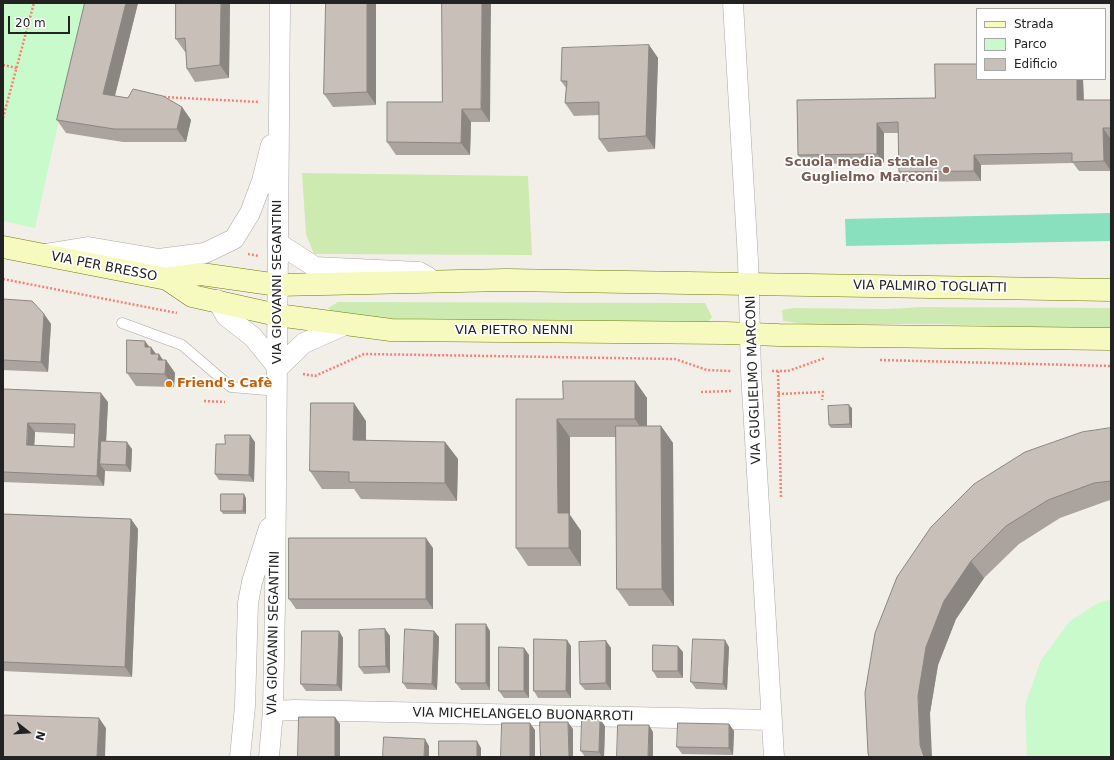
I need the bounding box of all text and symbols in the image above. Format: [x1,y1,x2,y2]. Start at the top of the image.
scale bar [10,8,72,34]
legend [976,8,1106,80]
text: 20 m [15,16,46,30]
text: Strada [1014,17,1054,31]
text: Parco [1014,37,1047,51]
text: Edificio [1014,57,1057,71]
place label: Scuola media statale Guglielmo Marconi [785,155,938,186]
marker: Scuola media statale Guglielmo Marconi [941,165,951,175]
street label: VIA GIOVANNI SEGANTINI [270,200,286,364]
street label: VIA PER BRESSO [50,249,158,285]
street label: VIA PALMIRO TOGLIATTI [853,278,1007,296]
street label: VIA GUGLIELMO MARCONI [743,295,765,465]
street label: VIA PIETRO NENNI [455,323,573,339]
place label: Friend's Cafè [177,376,272,392]
marker: Friend's Cafè [164,379,174,389]
street label: VIA GIOVANNI SEGANTINI [265,551,283,715]
street label: VIA MICHELANGELO BUONARROTI [412,705,634,725]
north arrow [8,712,48,752]
text: N [32,729,48,742]

